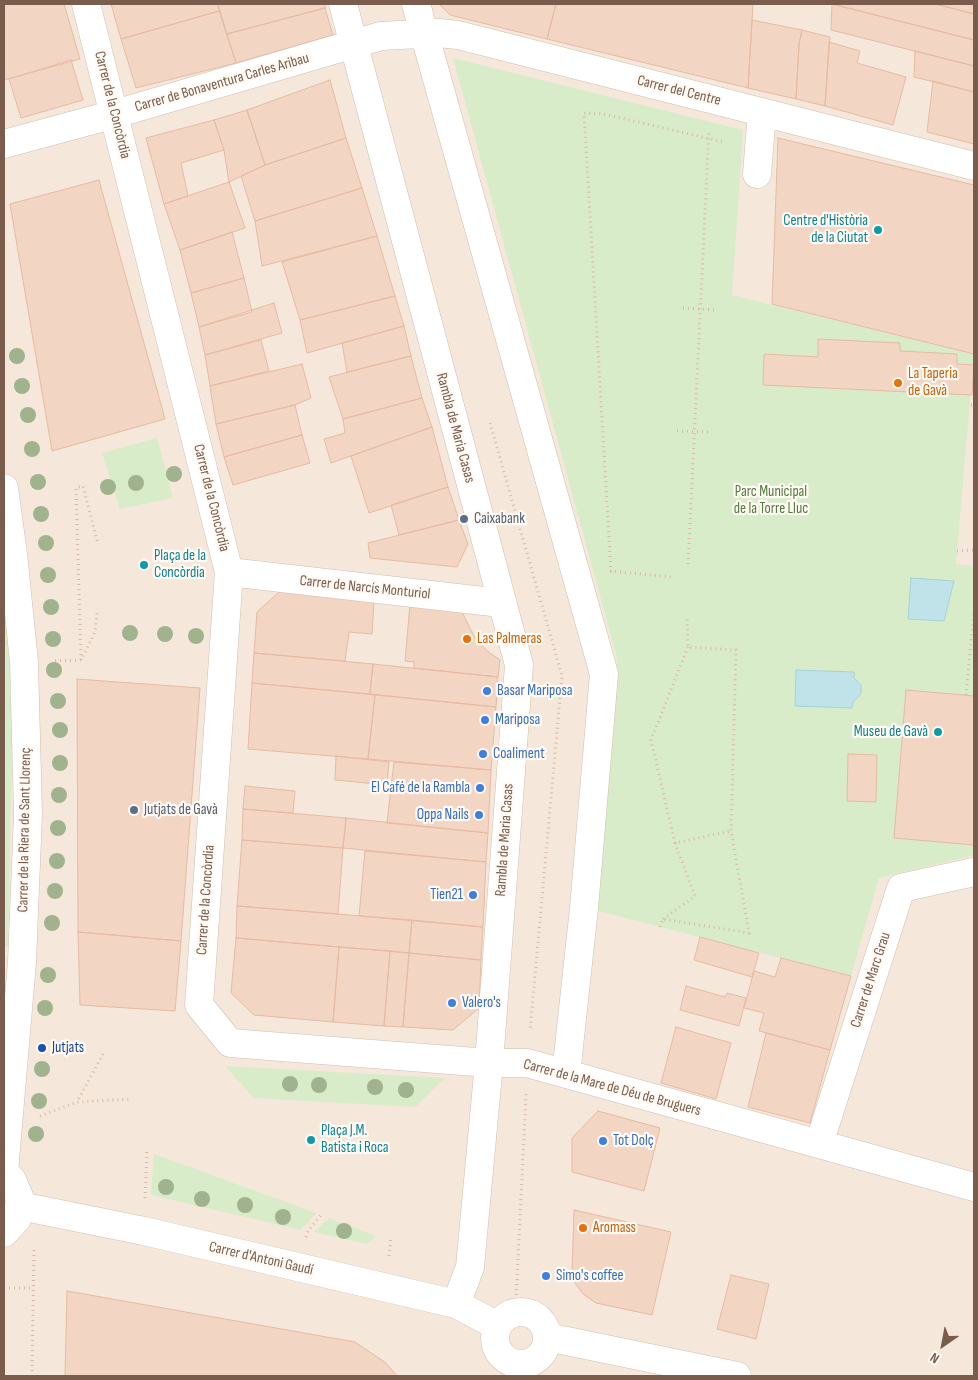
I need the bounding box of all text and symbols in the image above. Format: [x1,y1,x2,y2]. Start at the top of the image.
street label: Carrer de la Concòrdia [90,49,134,161]
street label: Carrer de Bonaventura Carles Aribau [133,49,311,117]
street label: Carrer del Centre [635,72,723,110]
place label: Centre d'Història de la Ciutat [783,212,868,247]
marker: Centre d'Història de la Ciutat [872,224,884,236]
place label: La Taperia de Gavà [908,365,958,400]
street label: Rambla de Maria Casas [432,371,478,485]
marker: La Taperia de Gavà [892,377,904,389]
street label: Carrer de la Concòrdia [189,442,233,554]
park label: Parc Municipal de la Torre Lluc [734,483,808,518]
place label: Caixabank [474,510,525,528]
marker: Caixabank [458,513,470,525]
place label: Plaça de la Concòrdia [154,547,206,582]
marker: Plaça de la Concòrdia [138,559,150,571]
street label: Carrer de Narcís Monturiol [299,572,431,604]
place label: Las Palmeras [477,630,542,648]
marker: Las Palmeras [461,633,473,645]
place label: Basar Mariposa [497,682,573,700]
marker: Basar Mariposa [481,685,493,697]
place label: Mariposa [495,711,540,729]
marker: Mariposa [479,714,491,726]
place label: Museu de Gavà [854,723,928,741]
marker: Museu de Gavà [932,726,944,738]
place label: Coaliment [493,745,545,763]
street label: Carrer de la Riera de Sant Llorenç [15,747,35,913]
marker: Coaliment [477,748,489,760]
place label: El Café de la Rambla [371,779,470,797]
marker: El Café de la Rambla [474,782,486,794]
street label: Rambla de Maria Casas [492,783,518,897]
place label: Jutjats de Gavà [144,801,218,819]
marker: Jutjats de Gavà [128,804,140,816]
place label: Oppa Nails [417,806,469,824]
marker: Oppa Nails [473,809,485,821]
street label: Carrer de la Concòrdia [193,844,219,956]
place label: Tien21 [430,886,463,904]
marker: Tien21 [467,889,479,901]
street label: Carrer de Marc Grau [847,930,895,1030]
place label: Valero's [462,994,501,1012]
marker: Valero's [446,997,458,1009]
place label: Jutjats [52,1039,84,1057]
marker: Jutjats [36,1042,48,1054]
street label: Carrer de la Mare de Déu de Bruguers [521,1056,703,1120]
place label: Plaça J.M. Batista i Roca [321,1122,389,1157]
place label: Tot Dolç [613,1132,654,1150]
marker: Plaça J.M. Batista i Roca [305,1134,317,1146]
marker: Tot Dolç [597,1135,609,1147]
place label: Aromass [593,1219,636,1237]
marker: Aromass [577,1222,589,1234]
street label: Carrer d'Antoni Gaudí [207,1238,315,1280]
place label: Simo's coffee [556,1267,624,1285]
marker: Simo's coffee [540,1270,552,1282]
north arrow [918,1320,968,1370]
text: N [927,1349,942,1367]

